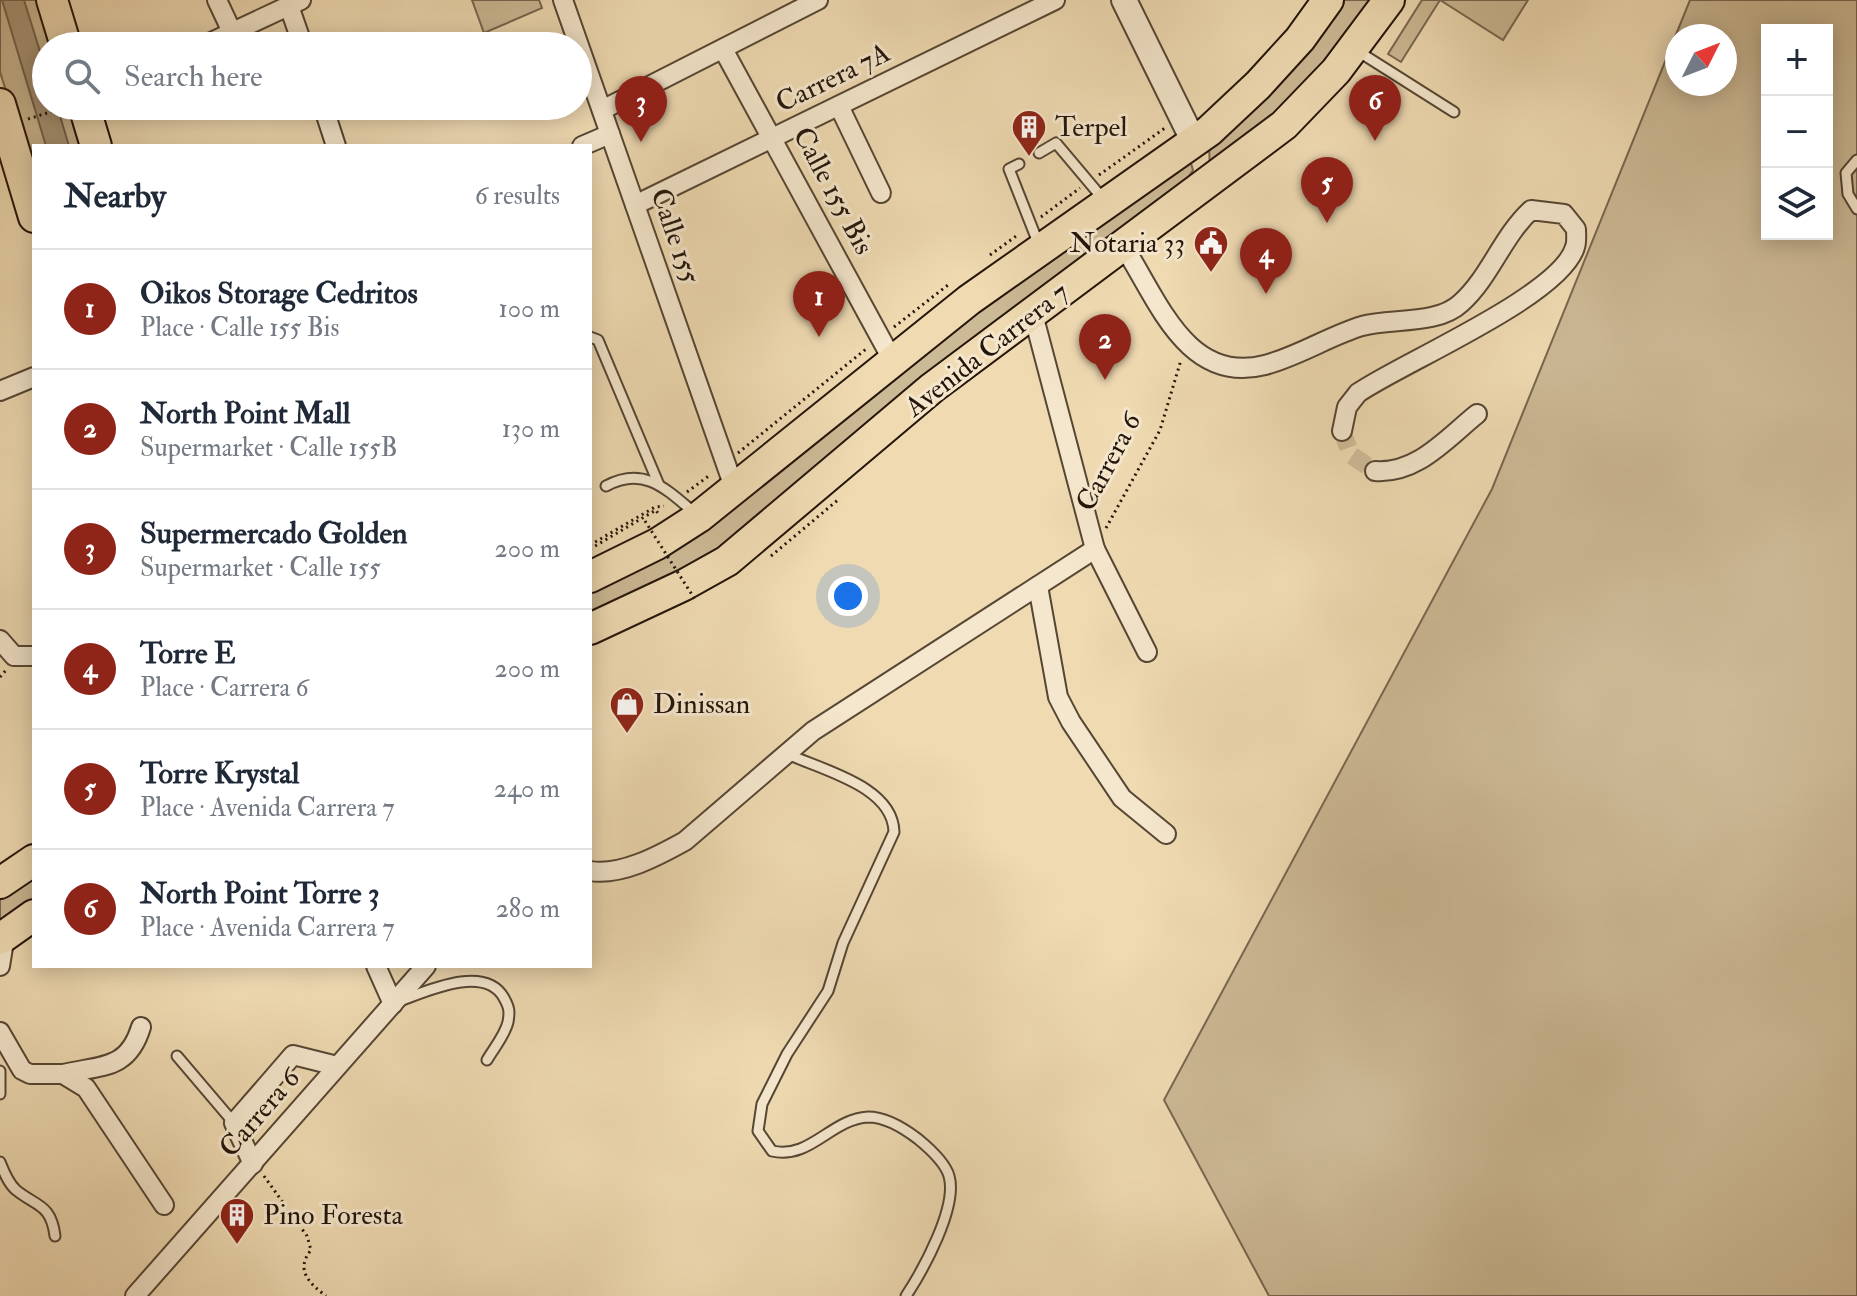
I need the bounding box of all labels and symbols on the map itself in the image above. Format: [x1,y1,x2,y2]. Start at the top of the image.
north arrow [1665,24,1737,96]
street label: Carrera 7A [770,35,896,121]
pin: 6 [1349,75,1401,141]
pin: 3 [615,76,667,142]
building icon: Terpel [1010,108,1048,158]
place label: Terpel [1055,110,1127,145]
street label: Calle 155 Bis [785,121,881,261]
pin: 5 [1301,157,1353,223]
street label: Calle 155 [642,184,708,289]
public building icon: Notaria 33 [1192,224,1230,274]
place label: Notaria 33 [1070,226,1185,261]
pin: 4 [1240,228,1292,294]
pin: 1 [793,271,845,337]
street label: Avenida Carrera 7 [897,275,1076,426]
pin: 2 [1079,314,1131,380]
street label: Carrera 6 [1069,405,1150,517]
your location [828,576,868,616]
shop icon: Dinissan [608,685,646,735]
place label: Dinissan [653,687,750,722]
street label: Carrera 6 [212,1060,309,1165]
building icon: Pino Foresta [218,1196,256,1246]
place label: Pino Foresta [263,1198,404,1233]

